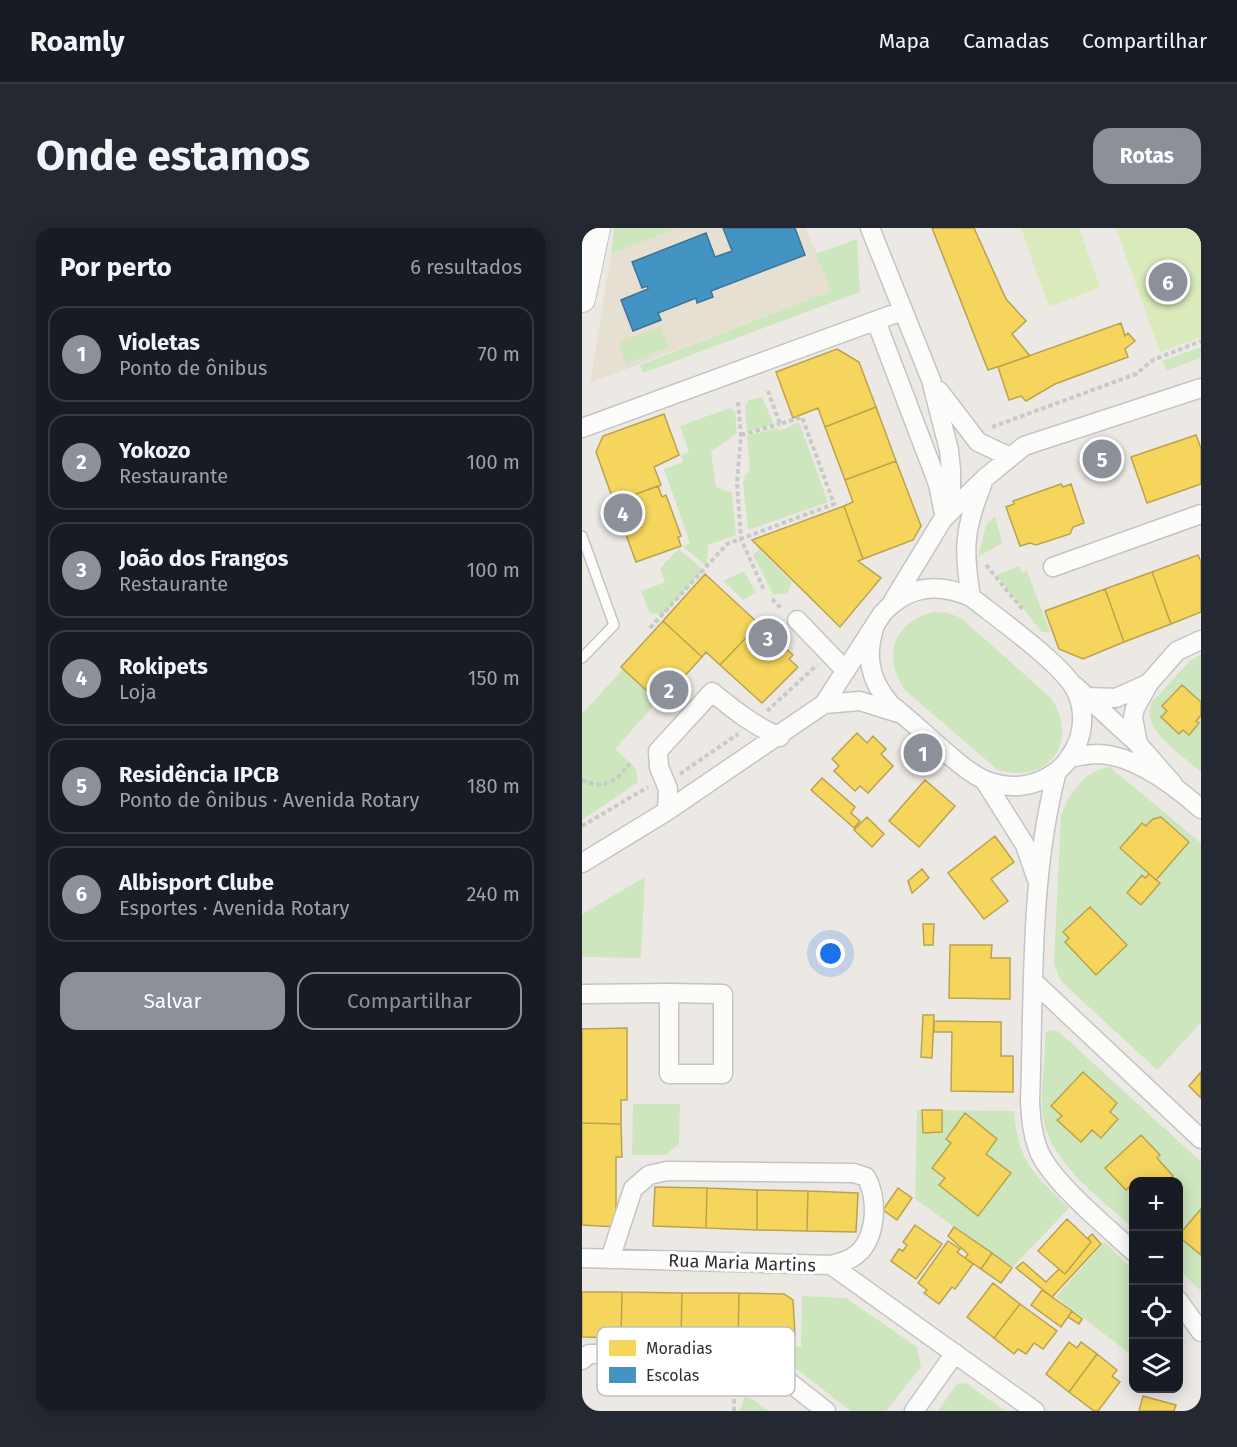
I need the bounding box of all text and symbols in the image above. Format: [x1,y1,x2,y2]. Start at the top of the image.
text: Roamly [30,25,124,58]
text: Mapa [879,28,930,54]
text: Camadas [963,28,1049,54]
text: Compartilhar [1082,28,1207,54]
button: Rotas [1093,128,1201,184]
text: Onde estamos [36,131,310,181]
text: Por perto [60,252,172,283]
text: 6 resultados [410,255,522,279]
pin: 6 [1148,260,1188,304]
text: Violetas [119,329,200,356]
text: 1 [77,342,86,366]
text: 70 m [478,342,520,366]
text: Ponto de ônibus [119,356,267,380]
pin: 5 [1082,436,1122,482]
text: Yokozo [119,437,191,464]
text: 2 [76,450,87,474]
text: 100 m [467,450,520,474]
text: Restaurante [119,464,228,488]
pin: 4 [604,490,642,536]
text: João dos Frangos [119,545,288,572]
text: 3 [76,558,87,582]
text: 100 m [467,558,520,582]
text: Restaurante [119,572,228,596]
pin: 3 [748,616,788,660]
text: Rokipets [119,653,208,680]
text: 4 [76,666,87,690]
text: 150 m [468,666,520,690]
pin: 2 [650,668,688,712]
text: Loja [119,680,157,704]
pin: 1 [904,730,942,776]
text: Residência IPCB [119,761,279,788]
text: 5 [76,774,87,798]
text: 180 m [467,774,520,798]
text: Ponto de ônibus · Avenida Rotary [119,788,419,812]
text: Albisport Clube [119,869,274,896]
text: 6 [76,882,87,906]
text: 240 m [466,882,520,906]
text: Esportes · Avenida Rotary [119,896,349,920]
your location [816,939,845,968]
button: Salvar [60,972,285,1030]
button: Compartilhar [297,972,522,1030]
map controls [1129,1177,1183,1393]
button: + [1129,1177,1183,1231]
button: − [1129,1231,1183,1285]
street label: Rua Maria Martins [668,1249,816,1277]
button: locate [1129,1285,1183,1339]
legend [597,1327,795,1396]
text: Moradias [646,1339,712,1358]
button: layers [1129,1339,1183,1393]
text: Escolas [646,1366,699,1385]

